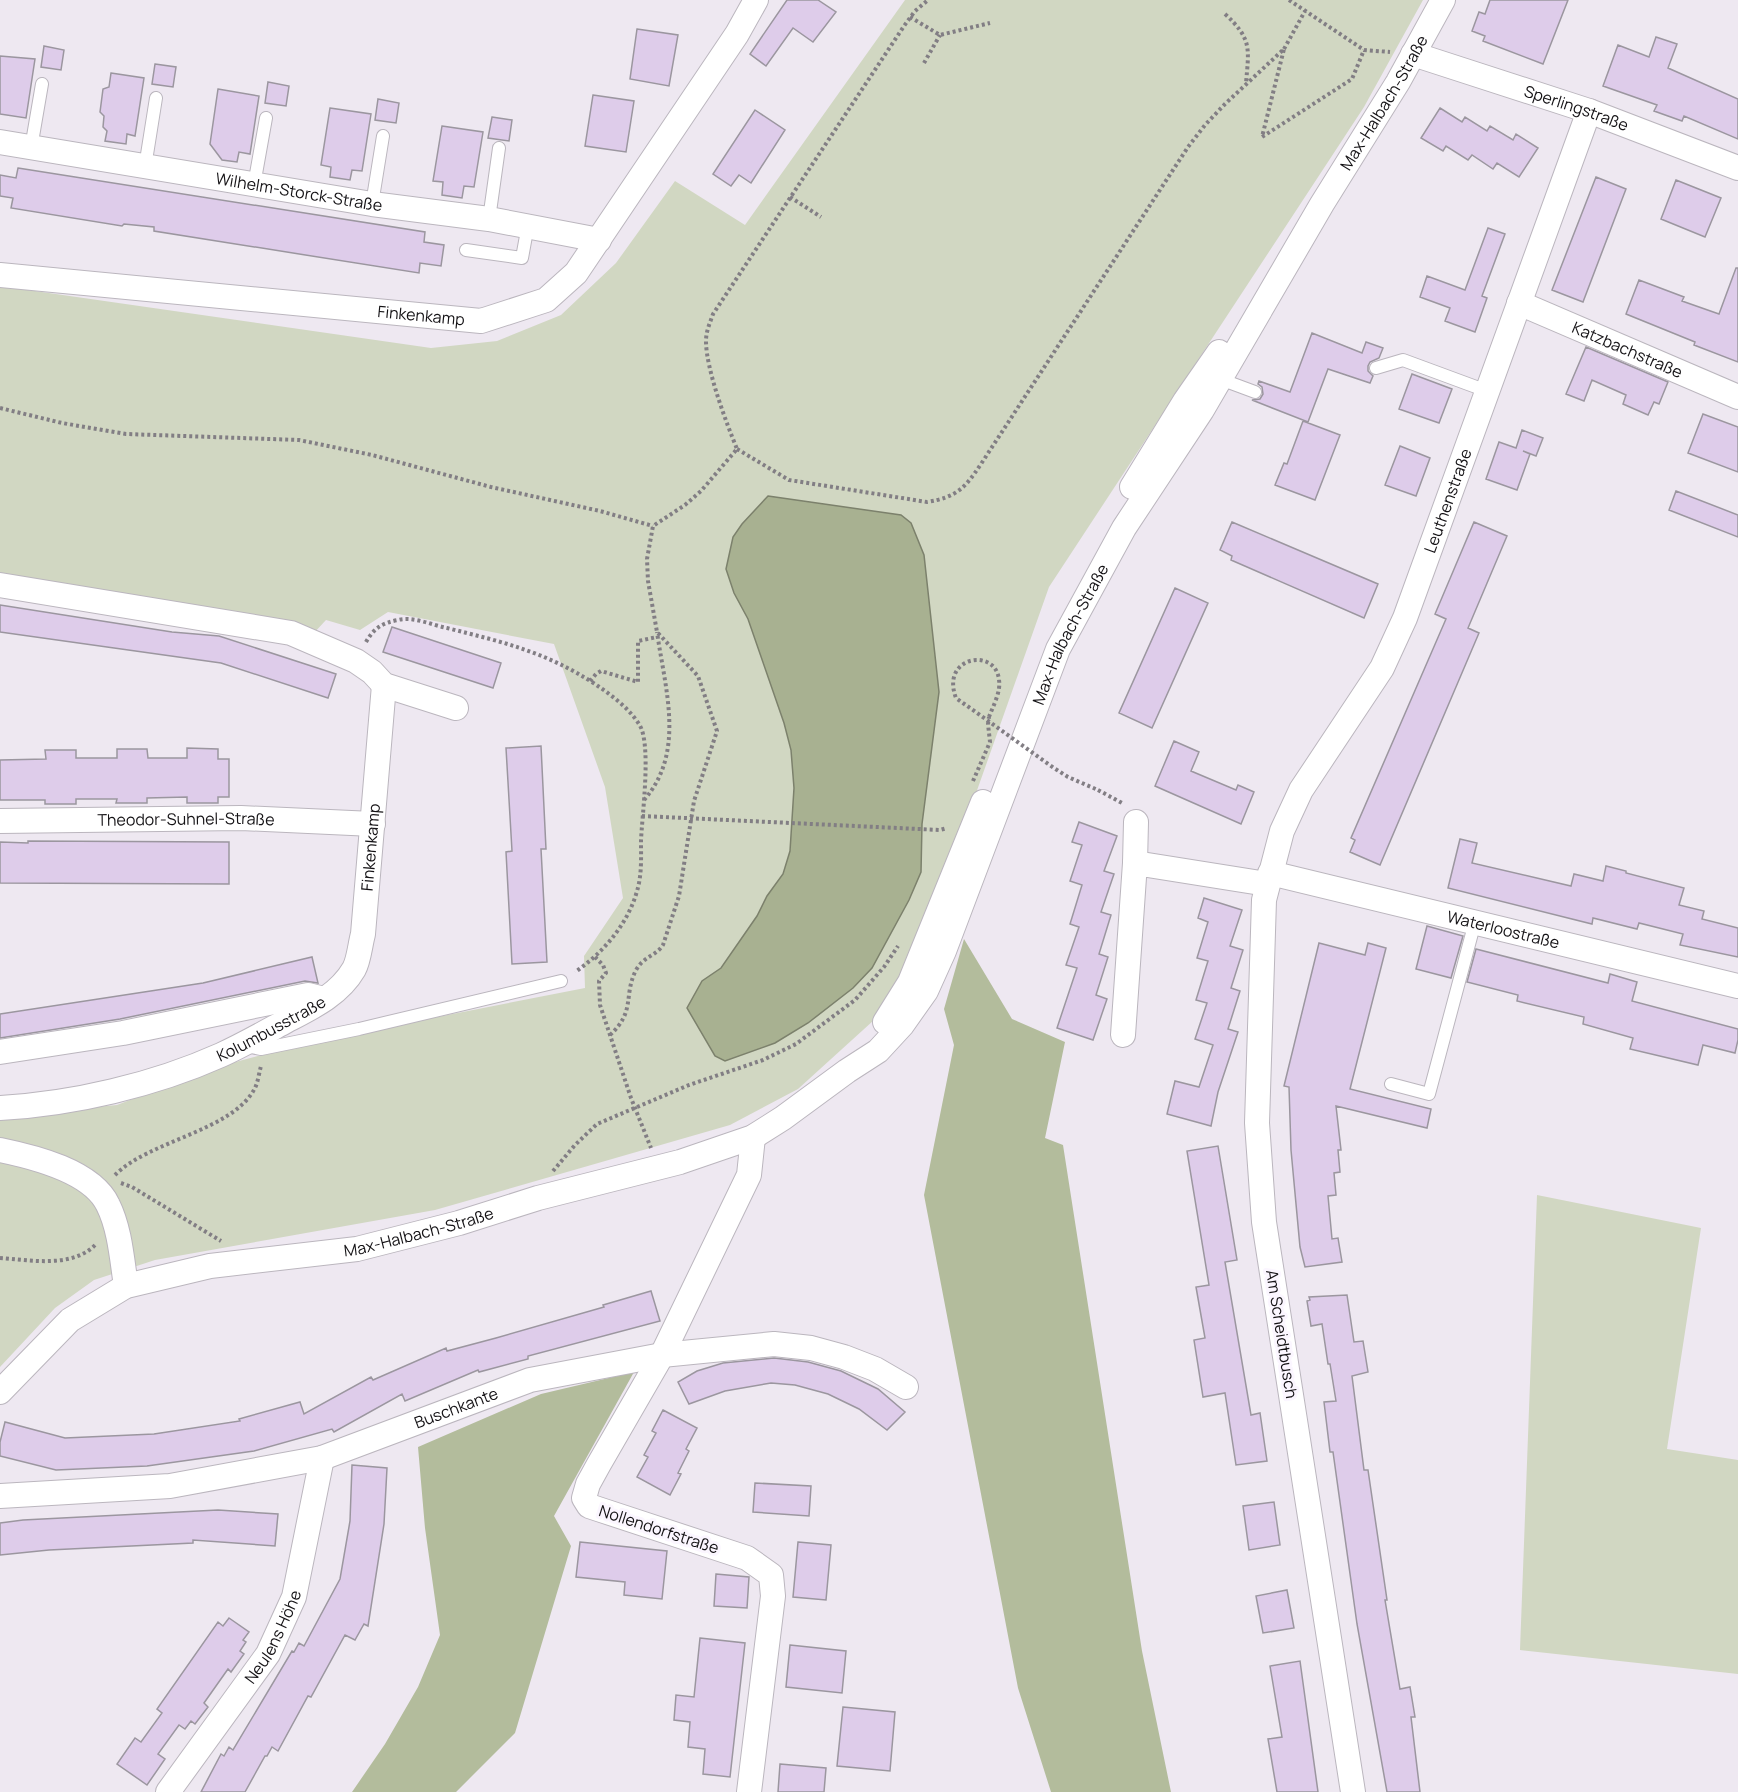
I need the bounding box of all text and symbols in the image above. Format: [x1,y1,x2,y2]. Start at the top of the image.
street label: Max-Halbach-Straße [1335,31,1433,174]
street label: Sperlingstraße [1521,80,1632,136]
street label: Wilhelm-Storck-Straße [214,167,384,216]
street label: Finkenkamp [376,300,466,330]
street label: Katzbachstraße [1569,316,1686,383]
street label: Leuthenstraße [1419,445,1477,556]
street label: Max-Halbach-Straße [1027,560,1113,708]
street label: Finkenkamp [356,803,385,892]
street label: Theodor-Suhnel-Straße [97,807,275,831]
street label: Waterloostraße [1445,905,1562,954]
street label: Kolumbusstraße [213,991,330,1067]
street label: Max-Halbach-Straße [342,1202,496,1261]
street label: Am Scheidtbusch [1261,1268,1303,1400]
street label: Buschkante [411,1382,501,1433]
street label: Nollendorfstraße [596,1499,722,1559]
street label: Neulens Höhe [239,1588,306,1688]

